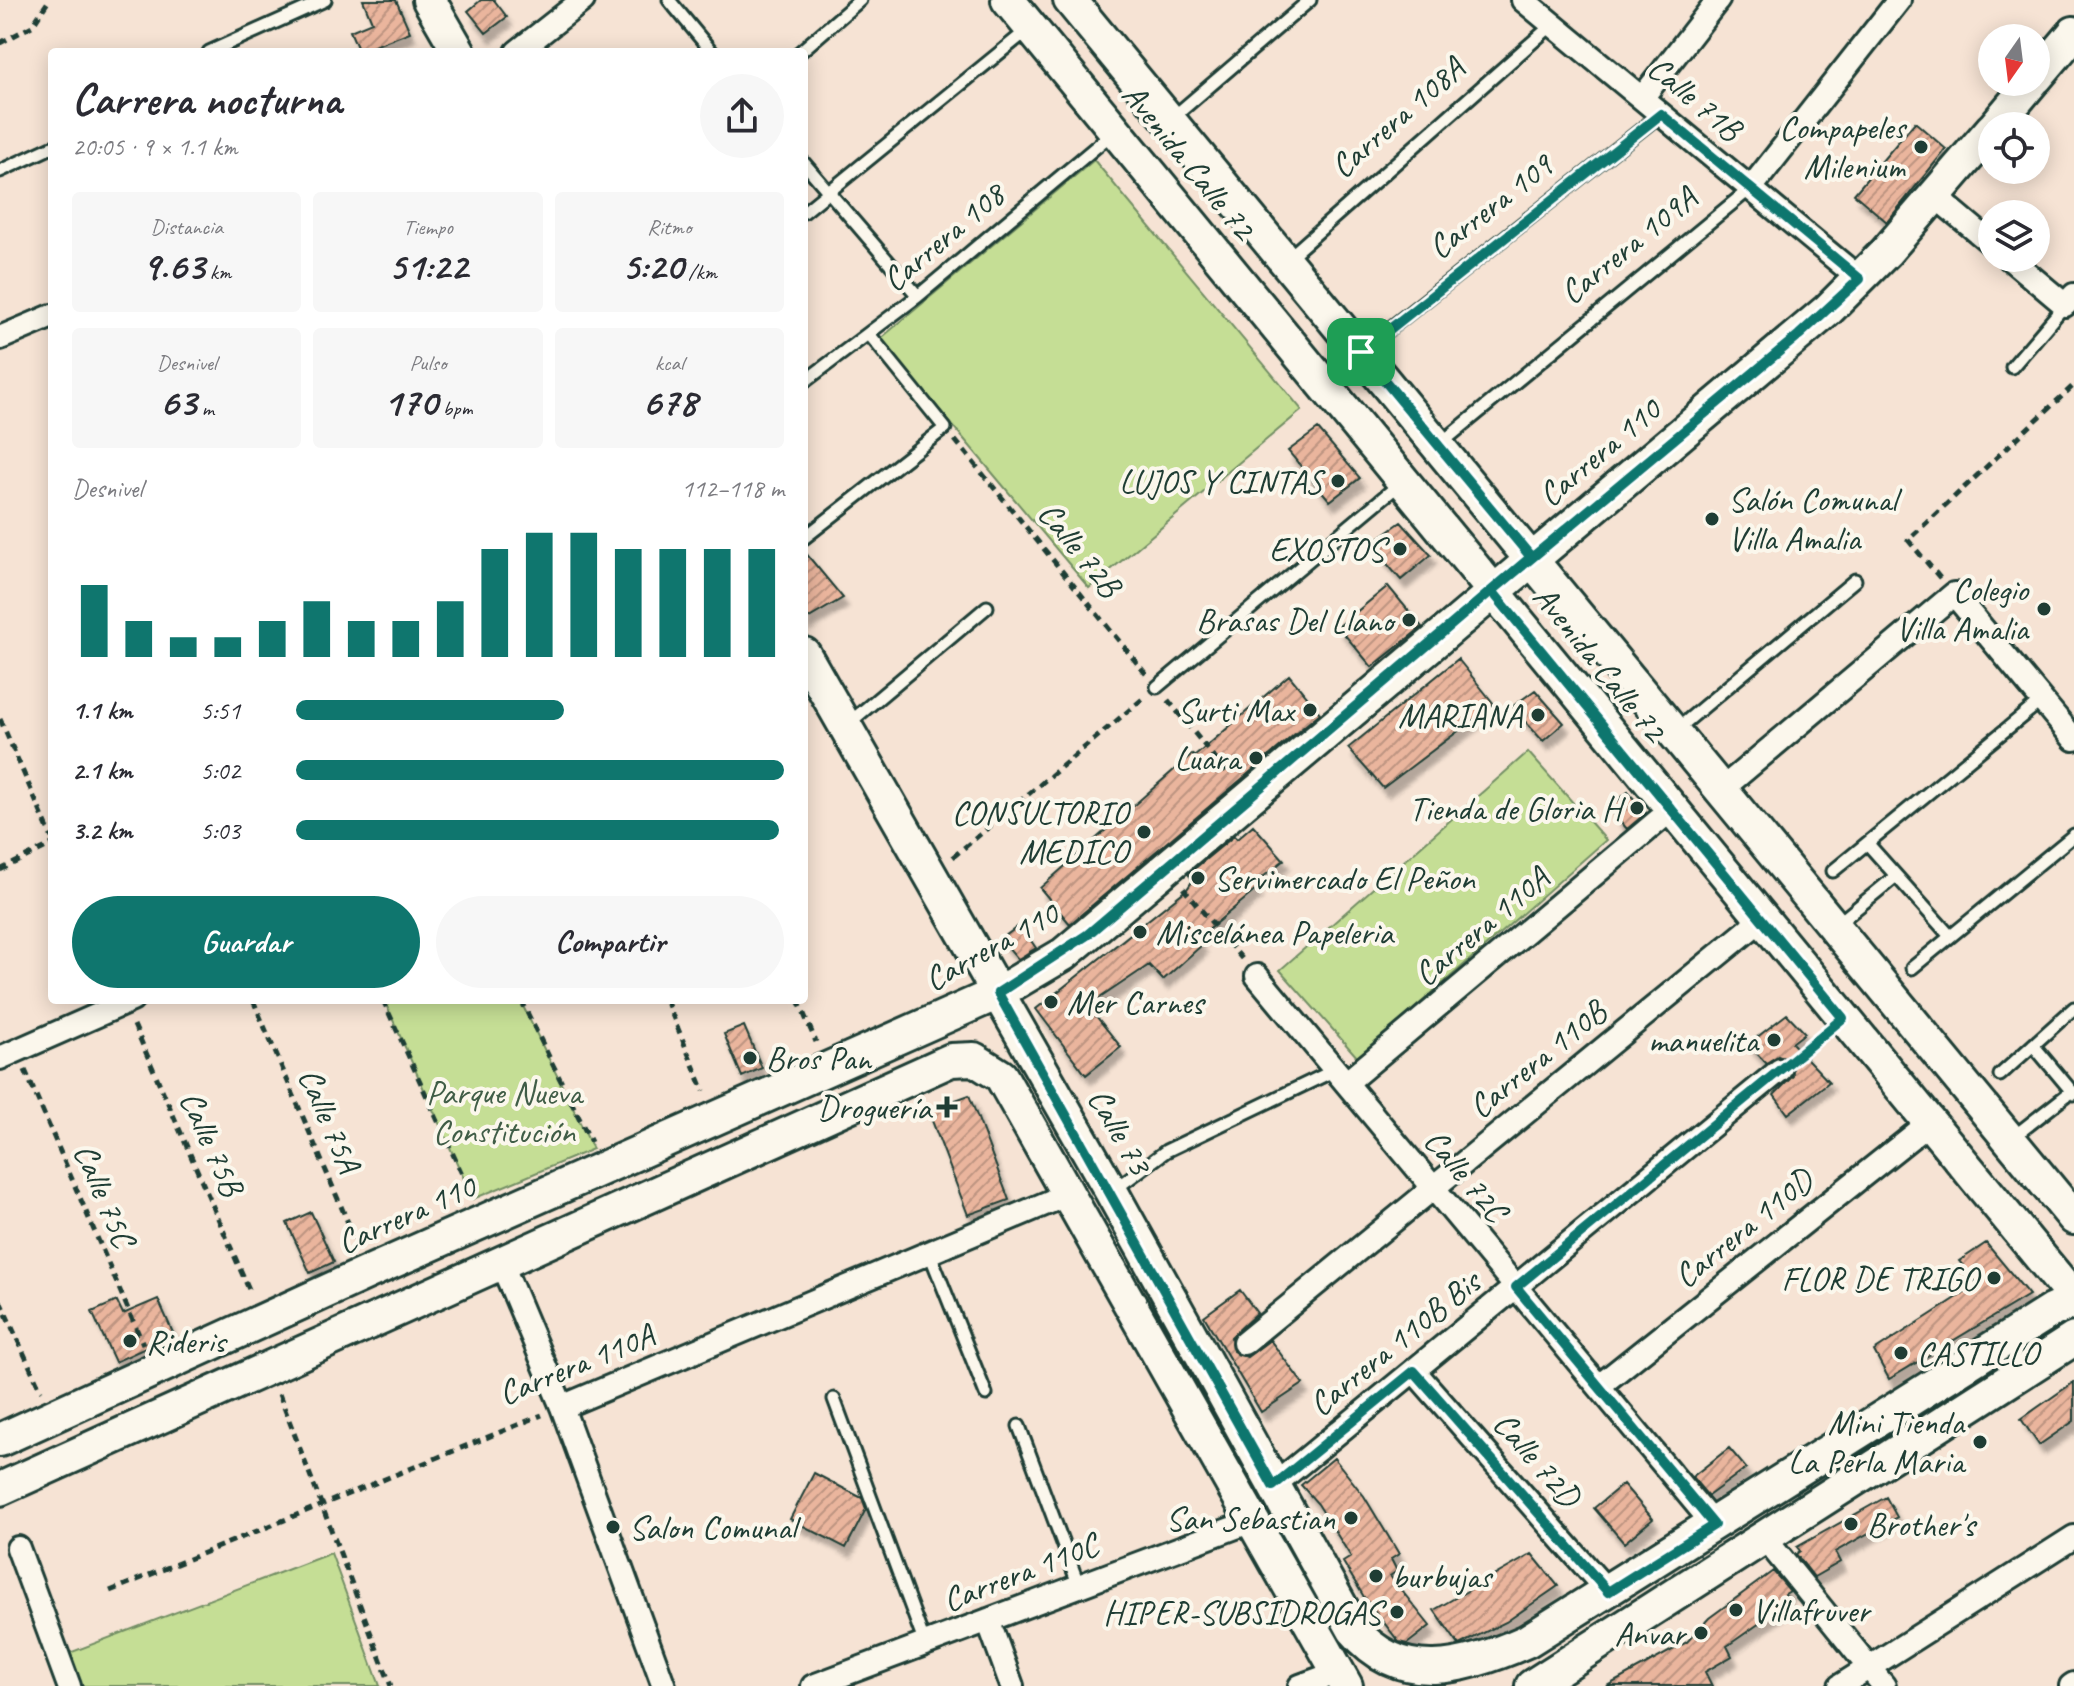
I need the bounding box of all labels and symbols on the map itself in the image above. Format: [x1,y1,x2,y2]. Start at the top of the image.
north arrow [1978,24,2050,96]
street label: Carrera 108A [1321,46,1474,187]
street label: Calle 71B [1639,46,1753,151]
street label: Avenida Calle 72 [1113,74,1267,250]
place label: Compapeles Milenium [1779,106,1907,188]
marker: Compapeles Milenium [1912,138,1930,156]
street label: Carrera 109 [1419,142,1563,268]
street label: Carrera 108 [873,171,1016,301]
street label: Carrera 109A [1551,176,1707,313]
pin [1327,318,1395,386]
street label: Carrera 110 [1529,387,1671,516]
place label: LUJOS Y CINTAS [1119,460,1326,503]
marker: LUJOS Y CINTAS [1329,472,1347,490]
place label: Salón Comunal Villa Amalia [1728,478,1903,560]
street label: Calle 72B [1029,493,1133,607]
marker: Salón Comunal Villa Amalia [1703,510,1721,528]
place label: EXOSTOS [1269,528,1390,571]
marker: EXOSTOS [1391,540,1409,558]
place label: Colegio Villa Amalia [1896,568,2030,650]
street label: Avenida Calle 72 [1524,576,1678,752]
place label: Brasas Del Llano [1196,599,1397,642]
marker: Colegio Villa Amalia [2035,600,2053,618]
marker: Brasas Del Llano [1400,611,1418,629]
place label: Surti Max [1177,689,1296,732]
place label: MARIANA [1398,694,1524,737]
marker: Surti Max [1301,701,1319,719]
marker: MARIANA [1529,706,1547,724]
place label: Luara [1174,737,1243,780]
marker: Luara [1247,749,1265,767]
place label: Tienda de Gloria H [1409,787,1627,830]
place label: CONSULTORIO MEDICO [952,791,1131,873]
marker: Tienda de Gloria H [1628,799,1646,817]
marker: CONSULTORIO MEDICO [1135,823,1153,841]
street label: Carrera 110A [1404,856,1559,995]
place label: Servimercado El Peñon [1214,857,1477,900]
marker: Servimercado El Peñon [1189,869,1207,887]
street label: Carrera 110 [916,890,1068,1000]
place label: Miscelánea Papeleria [1156,911,1395,954]
marker: Miscelánea Papeleria [1131,923,1149,941]
place label: Mer Carnes [1067,981,1207,1024]
street label: Carrera 110B [1460,989,1616,1127]
marker: Mer Carnes [1042,993,1060,1011]
place label: manuelita [1648,1019,1760,1062]
marker: manuelita [1765,1031,1783,1049]
place label: Bros Pan [766,1037,872,1080]
marker: Bros Pan [741,1049,759,1067]
street label: Calle 75A [289,1061,372,1181]
park label: Parque Nueva Constitución [426,1071,585,1153]
street label: Calle 73 [1078,1080,1163,1184]
street label: Calle 75B [170,1084,255,1204]
place label: Droguería [818,1086,933,1129]
marker: Droguería [938,1098,956,1116]
street label: Calle 72C [1415,1120,1519,1233]
street label: Calle 75C [64,1137,147,1256]
street label: Carrera 110D [1665,1157,1824,1297]
street label: Carrera 110 [330,1163,484,1263]
place label: FLOR DE TRIGO [1781,1257,1982,1300]
street label: Carrera 110B Bis [1300,1259,1491,1425]
marker: FLOR DE TRIGO [1985,1269,2003,1287]
street label: Carrera 110A [492,1313,662,1415]
place label: Rideris [146,1320,229,1363]
marker: Rideris [121,1332,139,1350]
place label: CASTILLO [1917,1332,2041,1375]
marker: CASTILLO [1892,1344,1910,1362]
place label: Mini Tienda La Perla Maria [1788,1401,1967,1483]
street label: Calle 72D [1484,1403,1592,1518]
marker: Mini Tienda La Perla Maria [1971,1433,1989,1451]
place label: San Sebastian [1166,1497,1336,1540]
place label: Brother's [1867,1503,1978,1546]
place label: Salon Comunal [629,1506,802,1549]
marker: San Sebastian [1342,1509,1360,1527]
marker: Brother's [1842,1515,1860,1533]
marker: Salon Comunal [604,1518,622,1536]
street label: Carrera 110C [936,1522,1106,1621]
place label: burbujas [1392,1555,1494,1598]
marker: burbujas [1367,1567,1385,1585]
place label: Villafruver [1752,1589,1872,1632]
place label: HIPER-SUBSIDROGAS [1103,1591,1387,1634]
marker: Villafruver [1727,1601,1745,1619]
marker: HIPER-SUBSIDROGAS [1388,1603,1406,1621]
place label: Anvar [1615,1612,1688,1655]
marker: Anvar [1692,1624,1710,1642]

